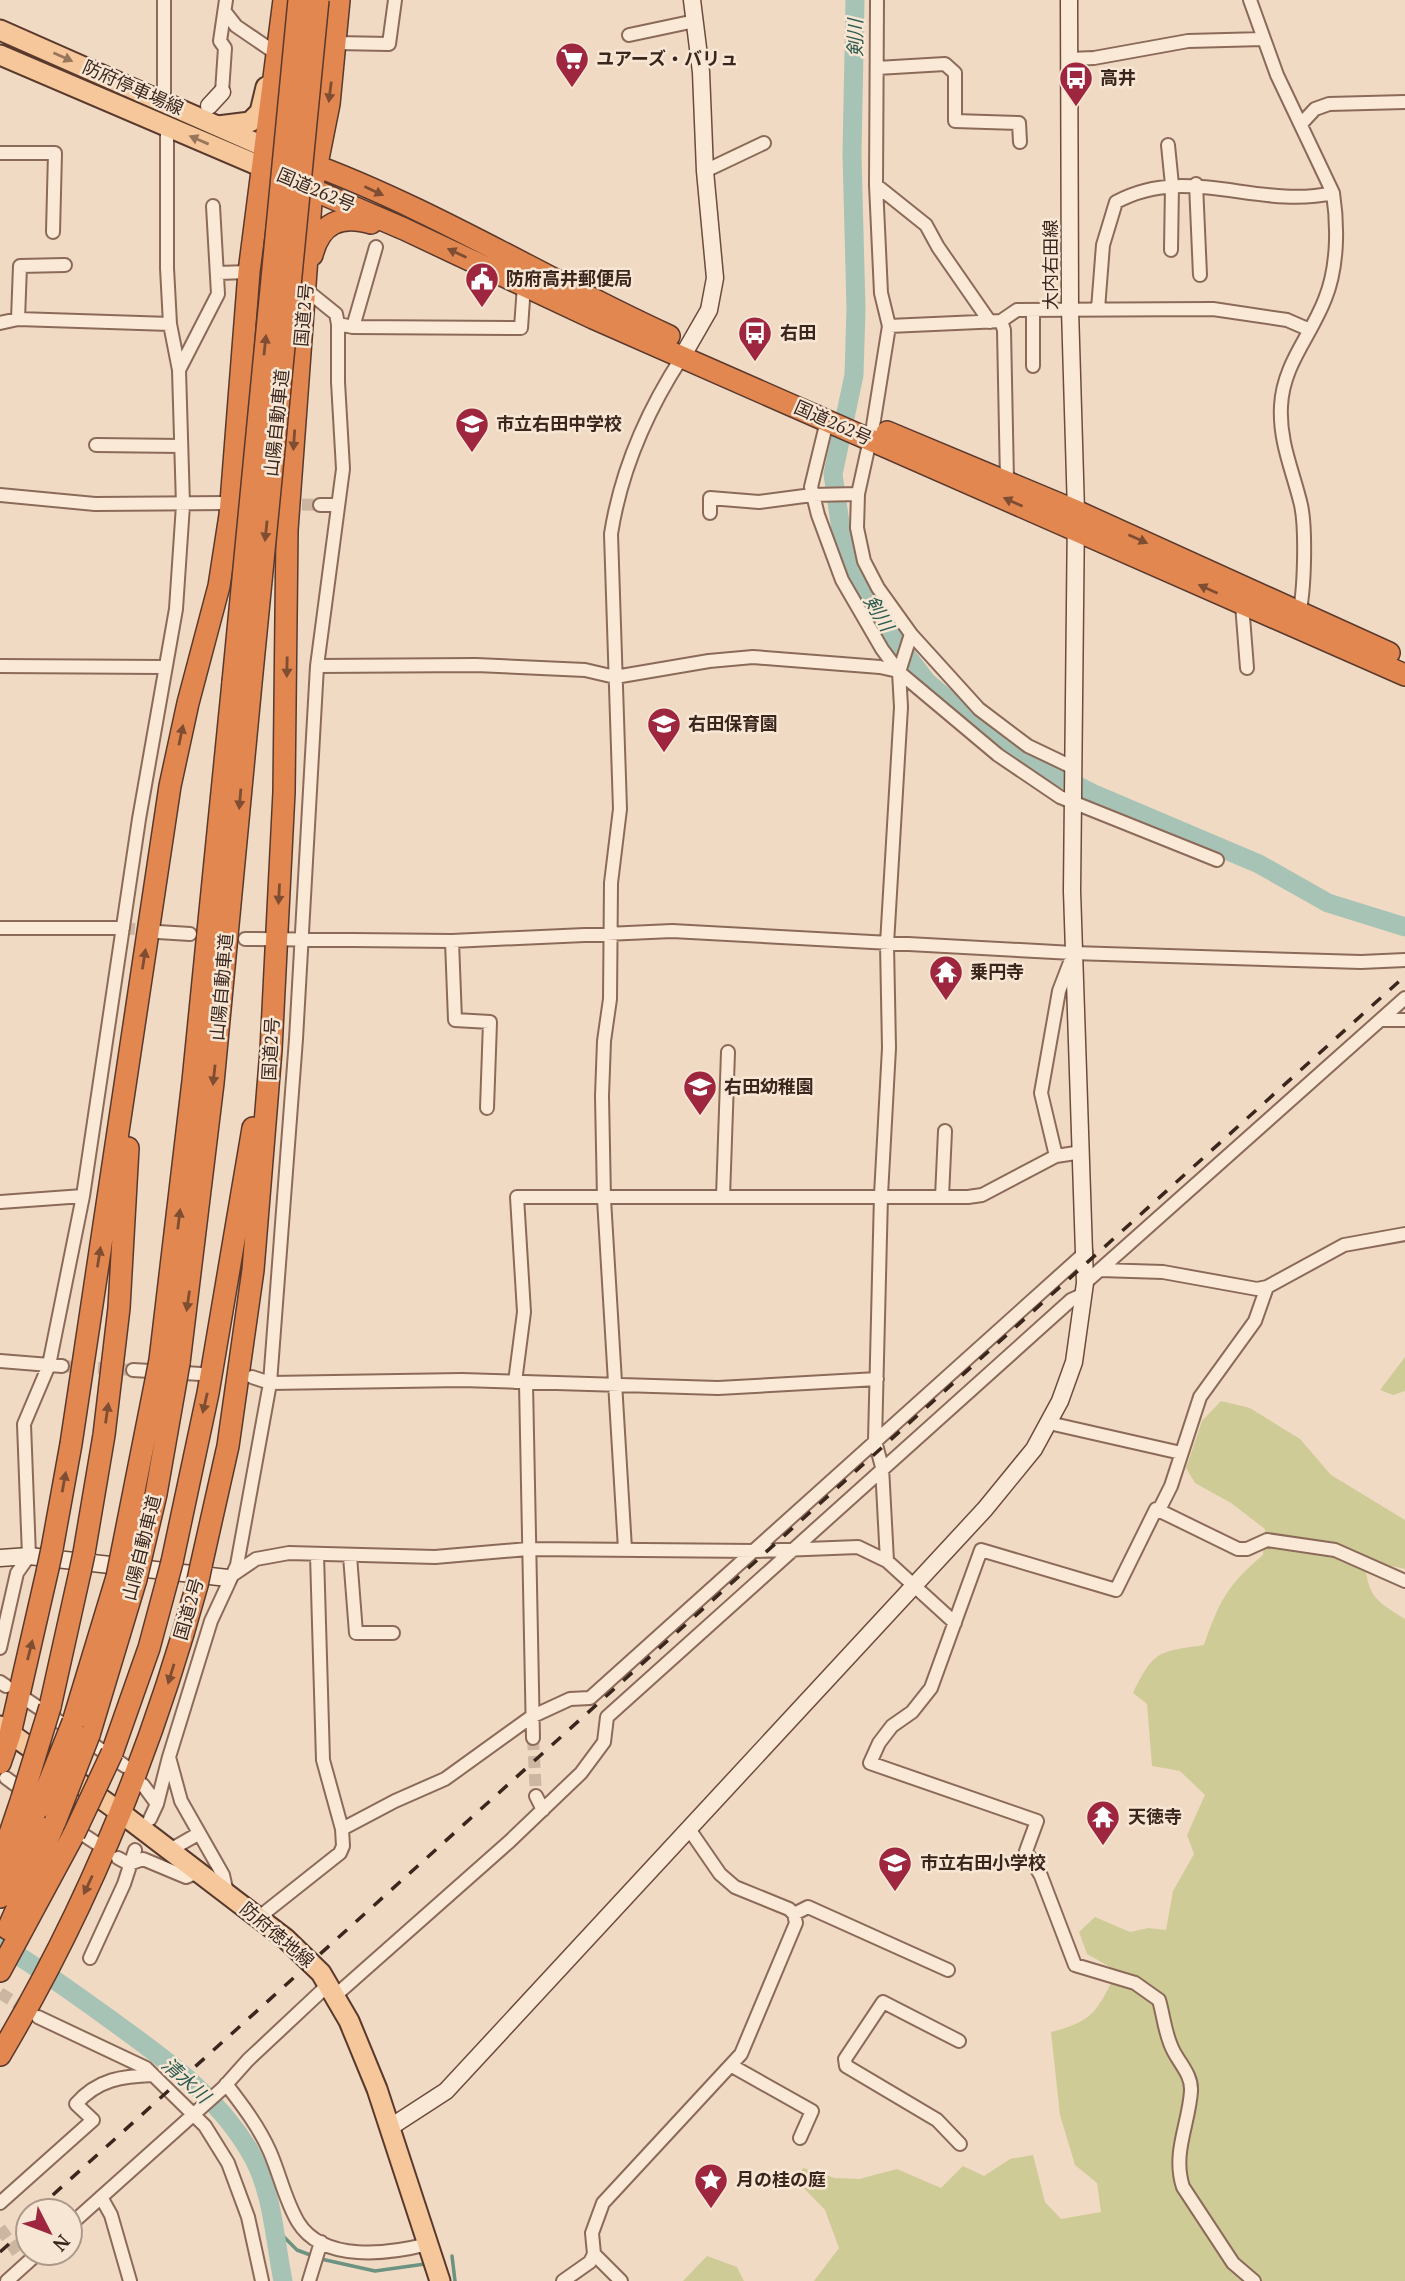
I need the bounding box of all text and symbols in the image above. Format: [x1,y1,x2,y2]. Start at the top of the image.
water label: 剣川 [842,17,867,57]
supermarket icon: ユアーズ・バリュ [553,40,591,89]
place label: ユアーズ・バリュ [596,46,738,70]
one-way arrow [52,52,73,63]
street label: 防府停車場線 [79,54,188,120]
bus stop icon: 高井 [1057,59,1095,108]
place label: 高井 [1100,65,1136,89]
one-way arrow [324,81,335,103]
one-way arrow [189,134,210,145]
street label: 国道262号 [274,162,359,216]
one-way arrow [364,185,384,197]
street label: 大内右田線 [1038,220,1062,310]
one-way arrow [446,247,467,258]
public building icon: 防府高井郵便局 [463,260,501,309]
place label: 防府高井郵便局 [506,266,632,290]
street label: 国道2号 [288,282,318,348]
bus stop icon: 右田 [736,314,774,363]
place label: 右田 [780,320,816,344]
one-way arrow [260,334,271,356]
street label: 山陽自動車道 [258,368,294,478]
street label: 国道262号 [791,394,876,450]
school or university icon: 市立右田中学校 [453,405,491,454]
place label: 市立右田中学校 [496,411,622,435]
one-way arrow [288,429,299,451]
one-way arrow [1002,497,1023,508]
one-way arrow [260,520,271,542]
one-way arrow [1128,533,1148,545]
one-way arrow [1198,583,1218,595]
water label: 剣川 [859,590,901,637]
one-way arrow [281,656,293,678]
school or university icon: 右田保育園 [645,705,683,754]
place label: 右田保育園 [688,711,778,735]
one-way arrow [176,724,187,746]
one-way arrow [234,789,245,811]
one-way arrow [273,884,284,906]
street label: 山陽自動車道 [204,932,238,1042]
one-way arrow [139,948,150,970]
temple icon: 乗円寺 [927,953,965,1002]
place label: 乗円寺 [970,959,1024,983]
street label: 国道2号 [256,1017,284,1081]
one-way arrow [208,1064,219,1086]
school or university icon: 右田幼稚園 [681,1068,719,1117]
place label: 右田幼稚園 [724,1074,814,1098]
one-way arrow [173,1208,184,1230]
one-way arrow [94,1246,105,1268]
one-way arrow [182,1290,193,1312]
one-way arrow [200,1392,211,1414]
one-way arrow [101,1402,112,1424]
one-way arrow [59,1471,70,1493]
street label: 山陽自動車道 [116,1492,166,1603]
street label: 国道2号 [168,1575,208,1643]
one-way arrow [25,1638,36,1660]
one-way arrow [165,1663,175,1684]
temple icon: 天徳寺 [1084,1798,1122,1847]
place label: 天徳寺 [1128,1804,1182,1828]
school or university icon: 市立右田小学校 [876,1844,914,1893]
place label: 市立右田小学校 [920,1850,1046,1874]
one-way arrow [82,1875,94,1895]
street label: 防府徳地線 [235,1896,320,1972]
water label: 清水川 [157,2051,217,2109]
place icon: 月の桂の庭 [692,2161,730,2210]
place label: 月の桂の庭 [736,2167,826,2191]
north arrow [14,2197,84,2267]
text: N [47,2230,76,2258]

